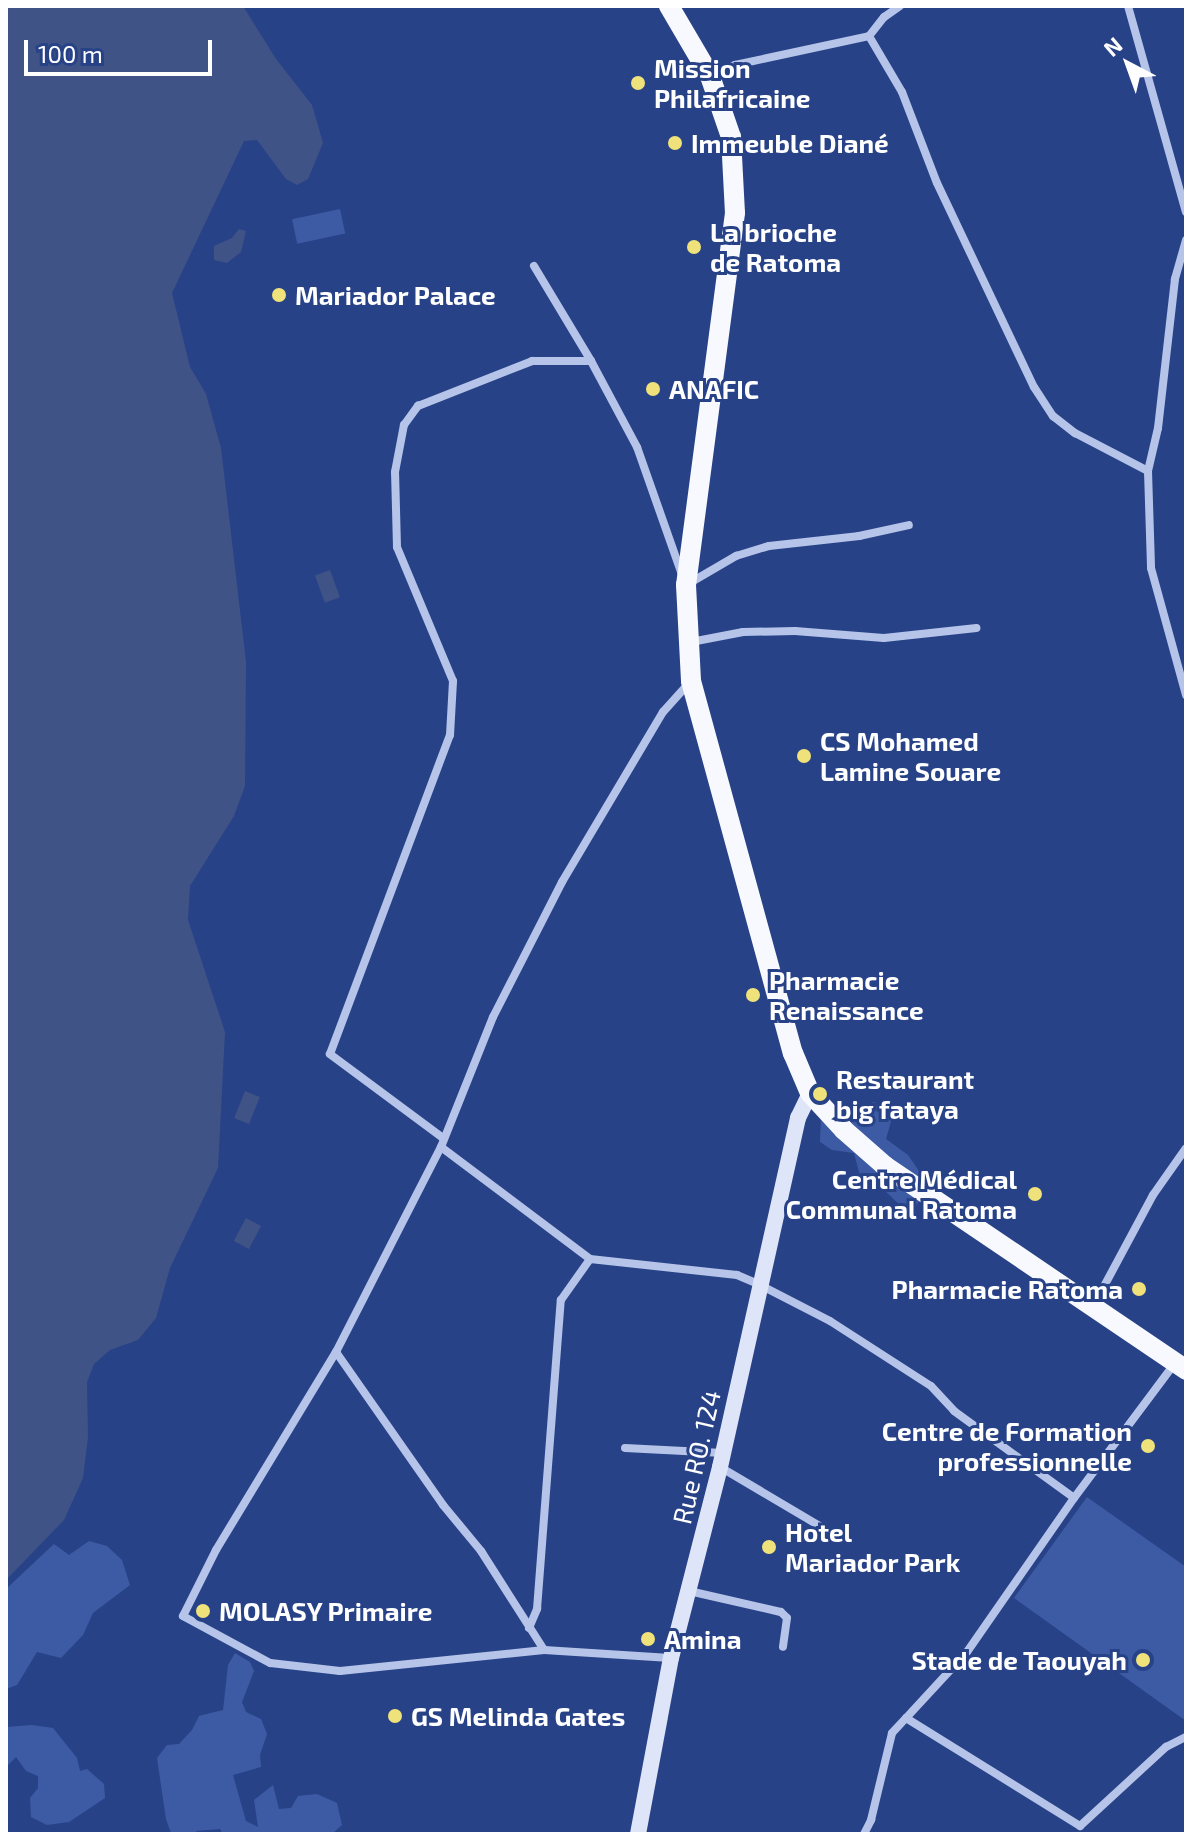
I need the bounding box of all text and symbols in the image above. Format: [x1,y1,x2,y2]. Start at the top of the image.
scale bar [28,24,216,74]
north arrow [1088,24,1168,104]
text: N [1098,31,1127,61]
text: 100 m [38,39,103,68]
place label: Mission Philafricaine [654,52,811,114]
marker: Mission Philafricaine [629,74,647,92]
place label: Immeuble Diané [691,127,889,159]
marker: Immeuble Diané [666,134,684,152]
place label: La brioche de Ratoma [710,216,841,278]
marker: La brioche de Ratoma [685,238,703,256]
place label: Mariador Palace [295,279,496,311]
marker: Mariador Palace [270,286,288,304]
place label: ANAFIC [669,373,759,405]
marker: ANAFIC [644,380,662,398]
place label: CS Mohamed Lamine Souare [820,725,1001,786]
marker: CS Mohamed Lamine Souare [795,747,813,765]
place label: Pharmacie Renaissance [769,964,924,1026]
marker: Pharmacie Renaissance [744,986,762,1004]
place label: Restaurant big fataya [836,1063,974,1124]
marker: Restaurant big fataya [811,1085,829,1103]
place label: Centre Médical Communal Ratoma [785,1163,1017,1224]
marker: Centre Médical Communal Ratoma [1024,1183,1046,1205]
place label: Pharmacie Ratoma [892,1273,1123,1305]
marker: Pharmacie Ratoma [1130,1280,1148,1298]
street label: Rue RO. 124 [665,1387,727,1527]
place label: Centre de Formation professionnelle [882,1415,1132,1476]
marker: Centre de Formation professionnelle [1139,1437,1157,1455]
place label: Hotel Mariador Park [785,1516,961,1578]
marker: Hotel Mariador Park [760,1538,778,1556]
place label: MOLASY Primaire [219,1595,433,1627]
marker: MOLASY Primaire [194,1602,212,1620]
place label: Amina [664,1623,742,1655]
marker: Amina [639,1630,657,1648]
place label: Stade de Taouyah [911,1644,1127,1676]
marker: Stade de Taouyah [1134,1651,1152,1669]
place label: GS Melinda Gates [411,1700,625,1732]
marker: GS Melinda Gates [386,1707,404,1725]

